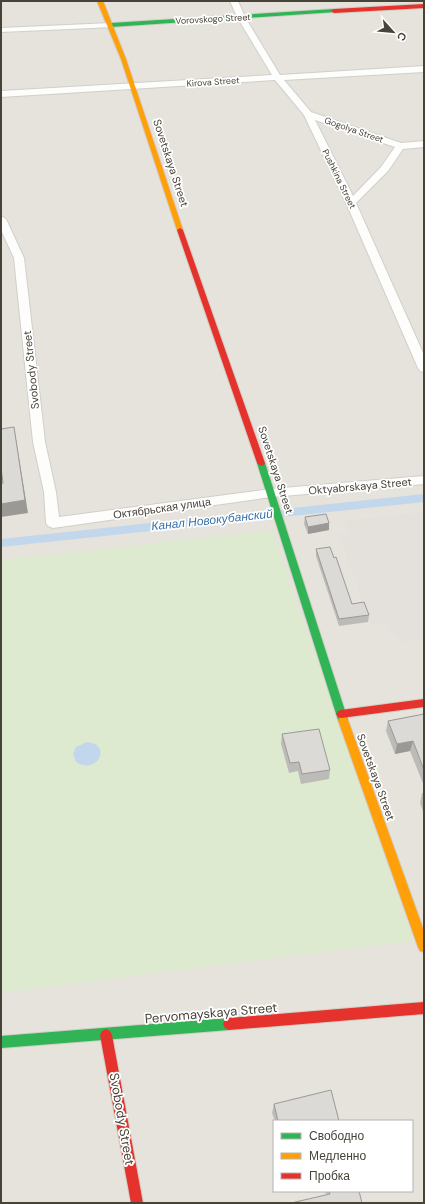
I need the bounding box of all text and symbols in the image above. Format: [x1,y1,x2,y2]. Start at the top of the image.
street label: Vorovskogo Street [175,11,251,27]
north arrow [373,12,413,52]
text: С [394,30,410,43]
street label: Kirova Street [186,74,240,90]
street label: Gogolya Street [323,114,386,146]
street label: Sovetskaya Street [150,117,192,209]
street label: Pushkina Street [319,147,359,211]
street label: Svobody Street [20,330,42,410]
street label: Sovetskaya Street [255,424,297,516]
street label: Oktyabrskaya Street [308,475,412,497]
street label: Октябрьская улица [112,494,213,522]
water label: Канал Новокубанский [150,506,274,534]
street label: Sovetskaya Street [354,732,398,822]
street label: Pervomayskaya Street [144,999,278,1027]
street label: Svobody Street [106,1072,138,1166]
legend [273,1120,413,1192]
text: Свободно [309,1128,364,1144]
text: Медленно [309,1148,366,1164]
text: Пробка [309,1168,350,1184]

